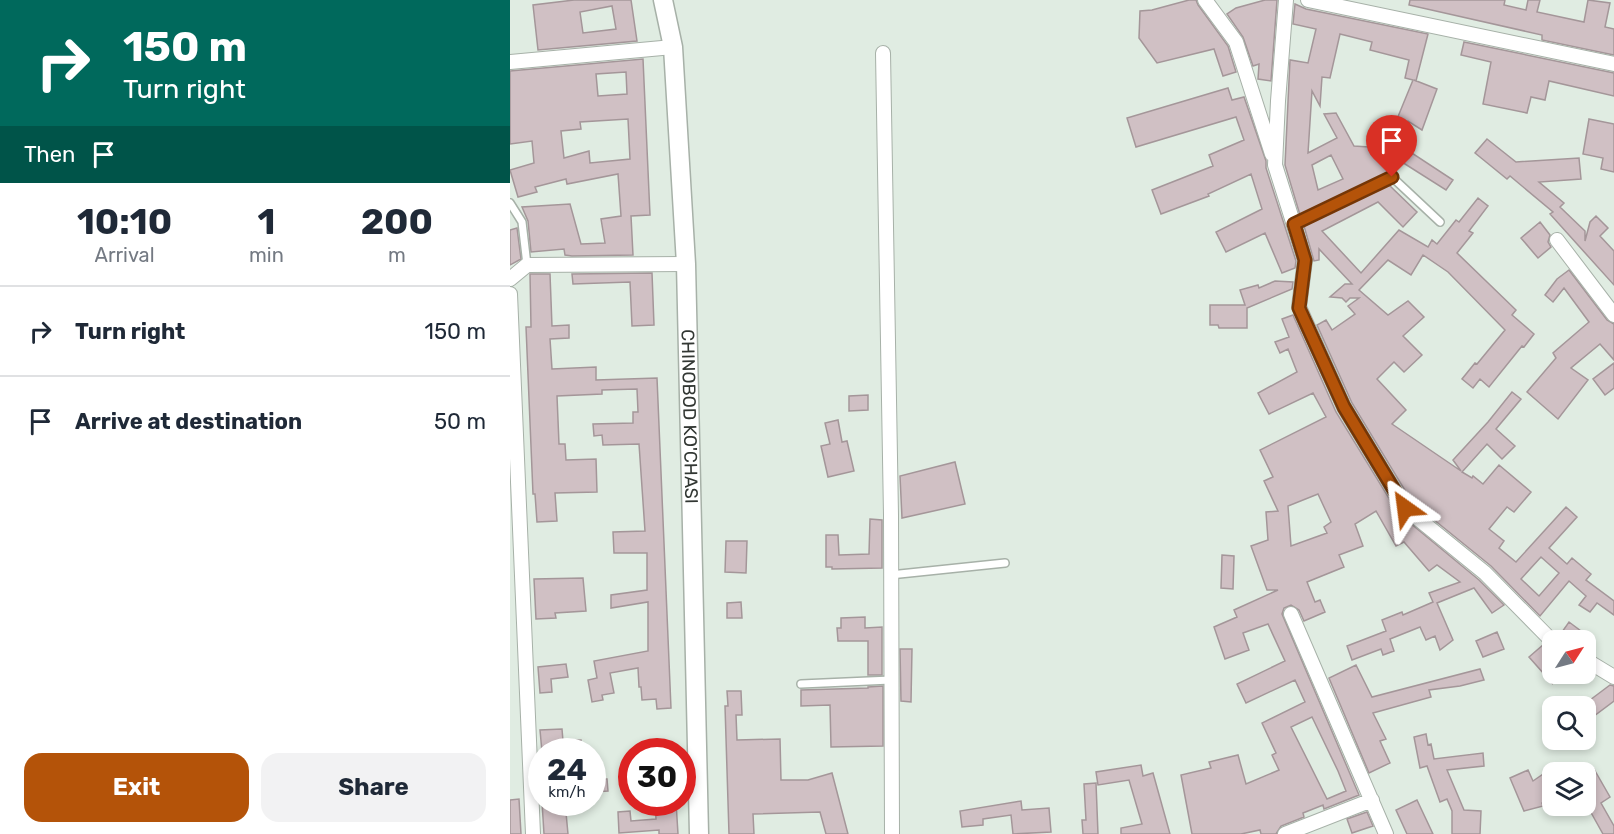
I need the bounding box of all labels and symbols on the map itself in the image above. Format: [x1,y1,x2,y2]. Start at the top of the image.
pin [1366,115,1417,177]
street label: CHINOBOD KO'CHASI [676,329,702,504]
position arrow [1373,476,1437,540]
north arrow [1542,630,1596,684]
speed limit sign: 30 [618,738,696,816]

